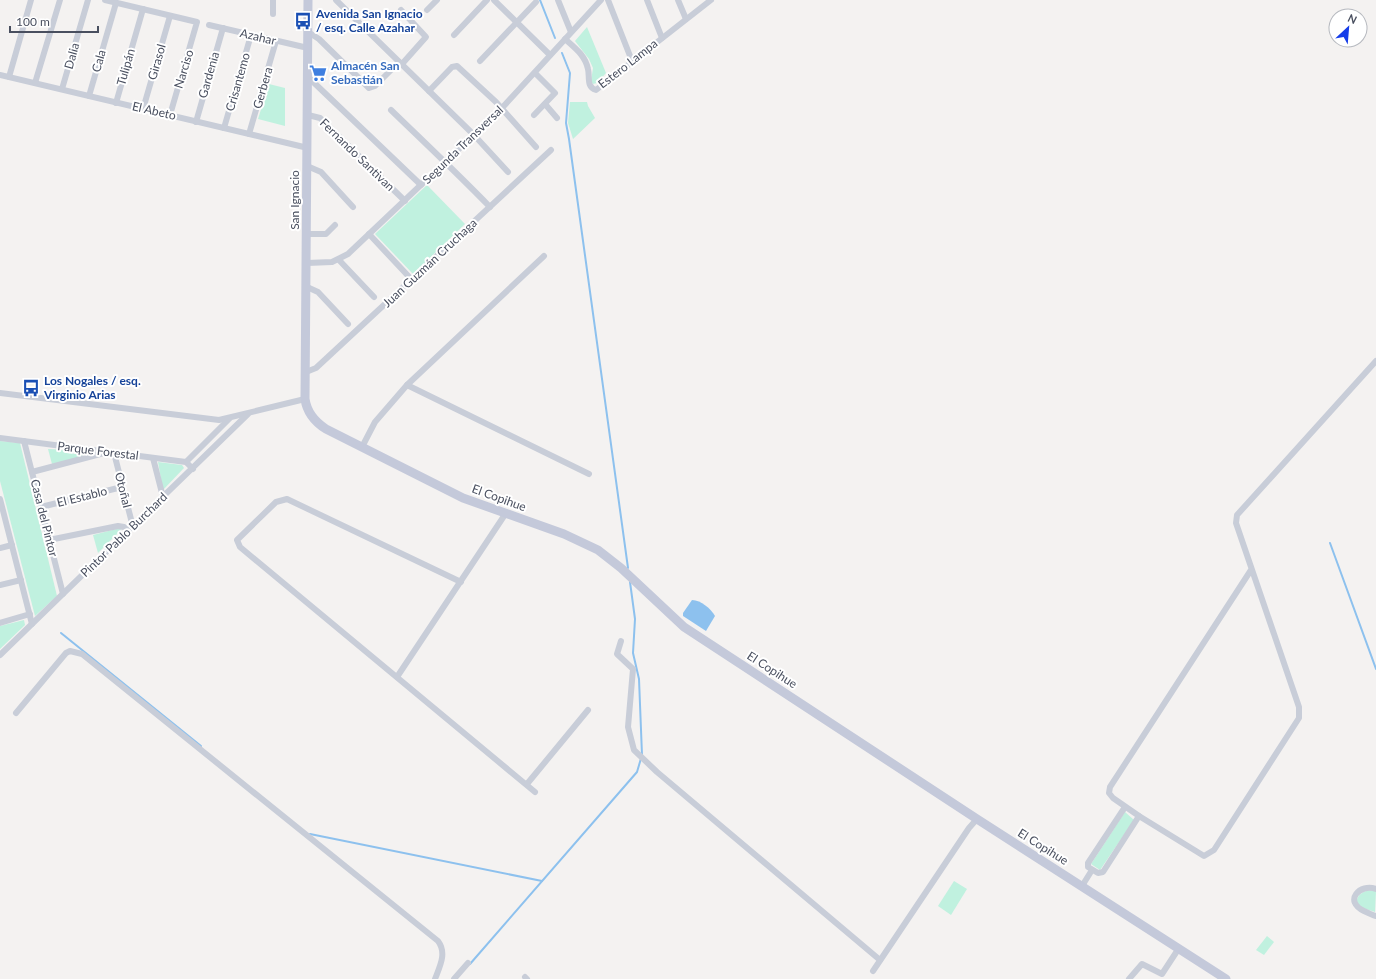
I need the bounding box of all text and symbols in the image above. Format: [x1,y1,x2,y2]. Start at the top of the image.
place label: Avenida San Ignacio / esq. Calle Azahar [315,6,423,35]
scale bar [10,8,98,34]
north arrow [1328,8,1368,48]
bus stop icon: Avenida San Ignacio / esq. Calle Azahar [293,11,313,31]
text: N [1346,11,1359,26]
text: 100 m [16,14,50,29]
street label: Azahar [239,25,278,48]
street label: Estero Lampa [595,36,660,91]
street label: Dalia [61,41,82,71]
street label: Girasol [144,42,169,82]
street label: Tulipán [113,47,138,87]
street label: Cala [88,48,109,74]
street label: Narciso [171,48,197,90]
street label: Gardenia [195,50,222,100]
street label: Crisantemo [222,51,253,113]
place label: Almacén San Sebastián [330,58,400,87]
supermarket icon: Almacén San Sebastián [308,63,328,83]
street label: Gerbera [249,65,276,110]
street label: El Abeto [131,98,178,123]
street label: Segunda Transversal [419,102,506,187]
street label: Fernando Santivan [317,115,398,194]
street label: San Ignacio [287,170,302,230]
street label: Juan Guzmán Cruchaga [379,215,480,310]
place label: Los Nogales / esq. Virginio Arias [43,373,141,402]
bus stop icon: Los Nogales / esq. Virginio Arias [21,378,41,398]
street label: Parque Forestal [57,438,140,463]
street label: Otoñal [112,471,135,509]
street label: Casa del Pintor [28,478,62,559]
street label: El Copihue [470,481,528,514]
street label: El Establo [55,483,109,510]
street label: Pintor Pablo Burchard [77,489,170,580]
street label: El Copihue [744,648,800,691]
street label: El Copihue [1015,825,1071,868]

